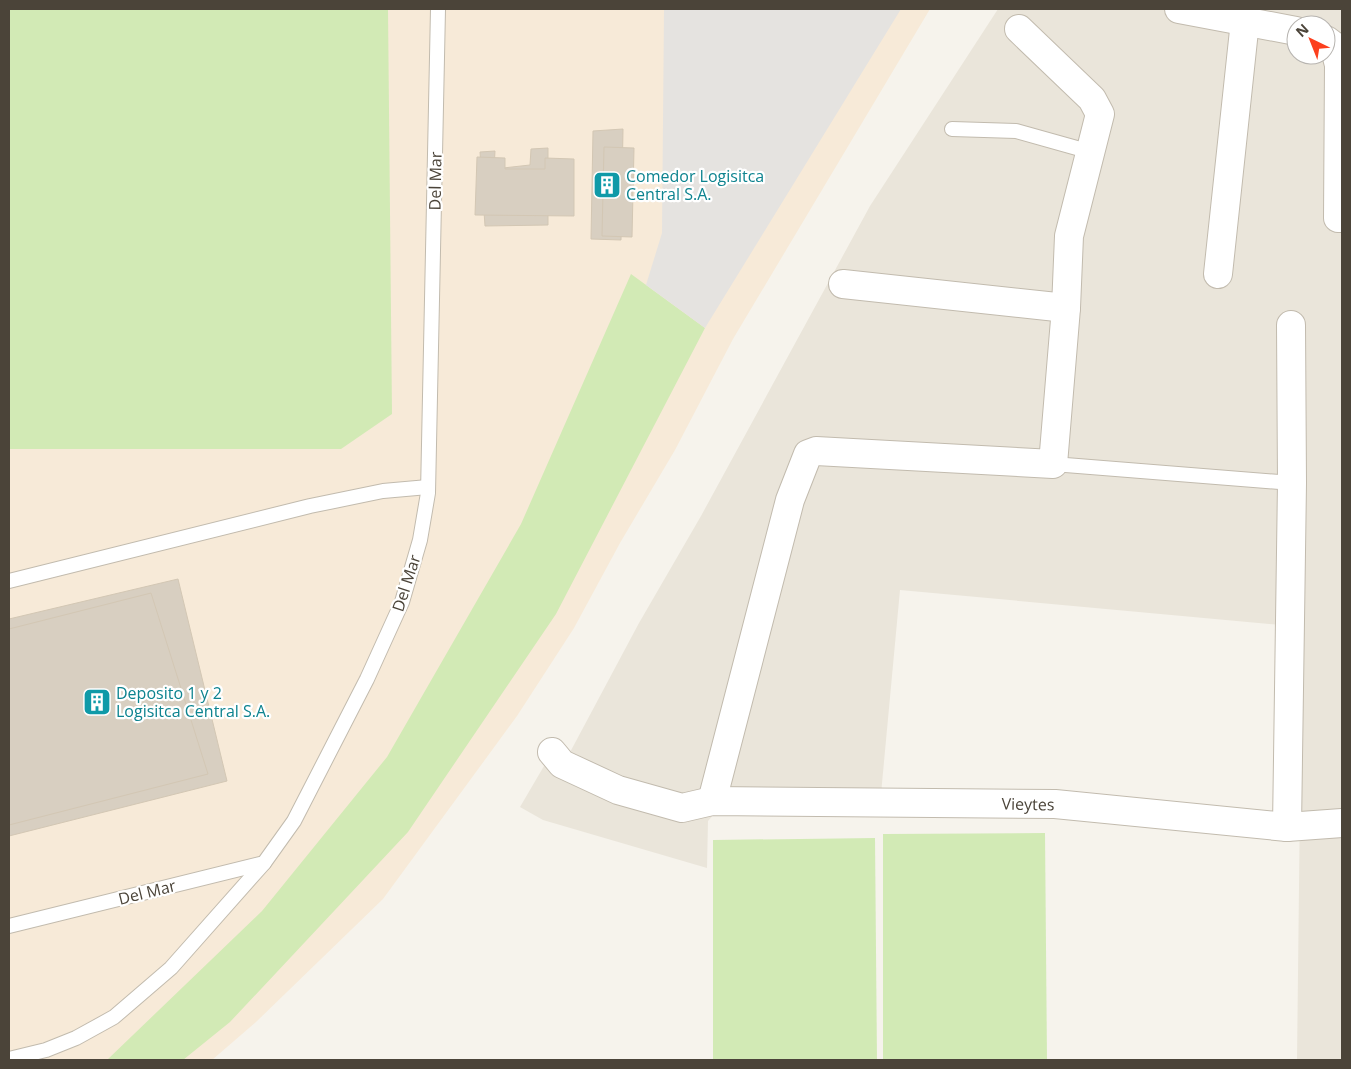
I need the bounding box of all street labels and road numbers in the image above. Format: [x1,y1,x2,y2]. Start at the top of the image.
street label: Del Mar [423,151,447,210]
street label: Del Mar [386,551,426,614]
street label: Vieytes [1001,793,1055,815]
street label: Del Mar [116,874,179,910]

